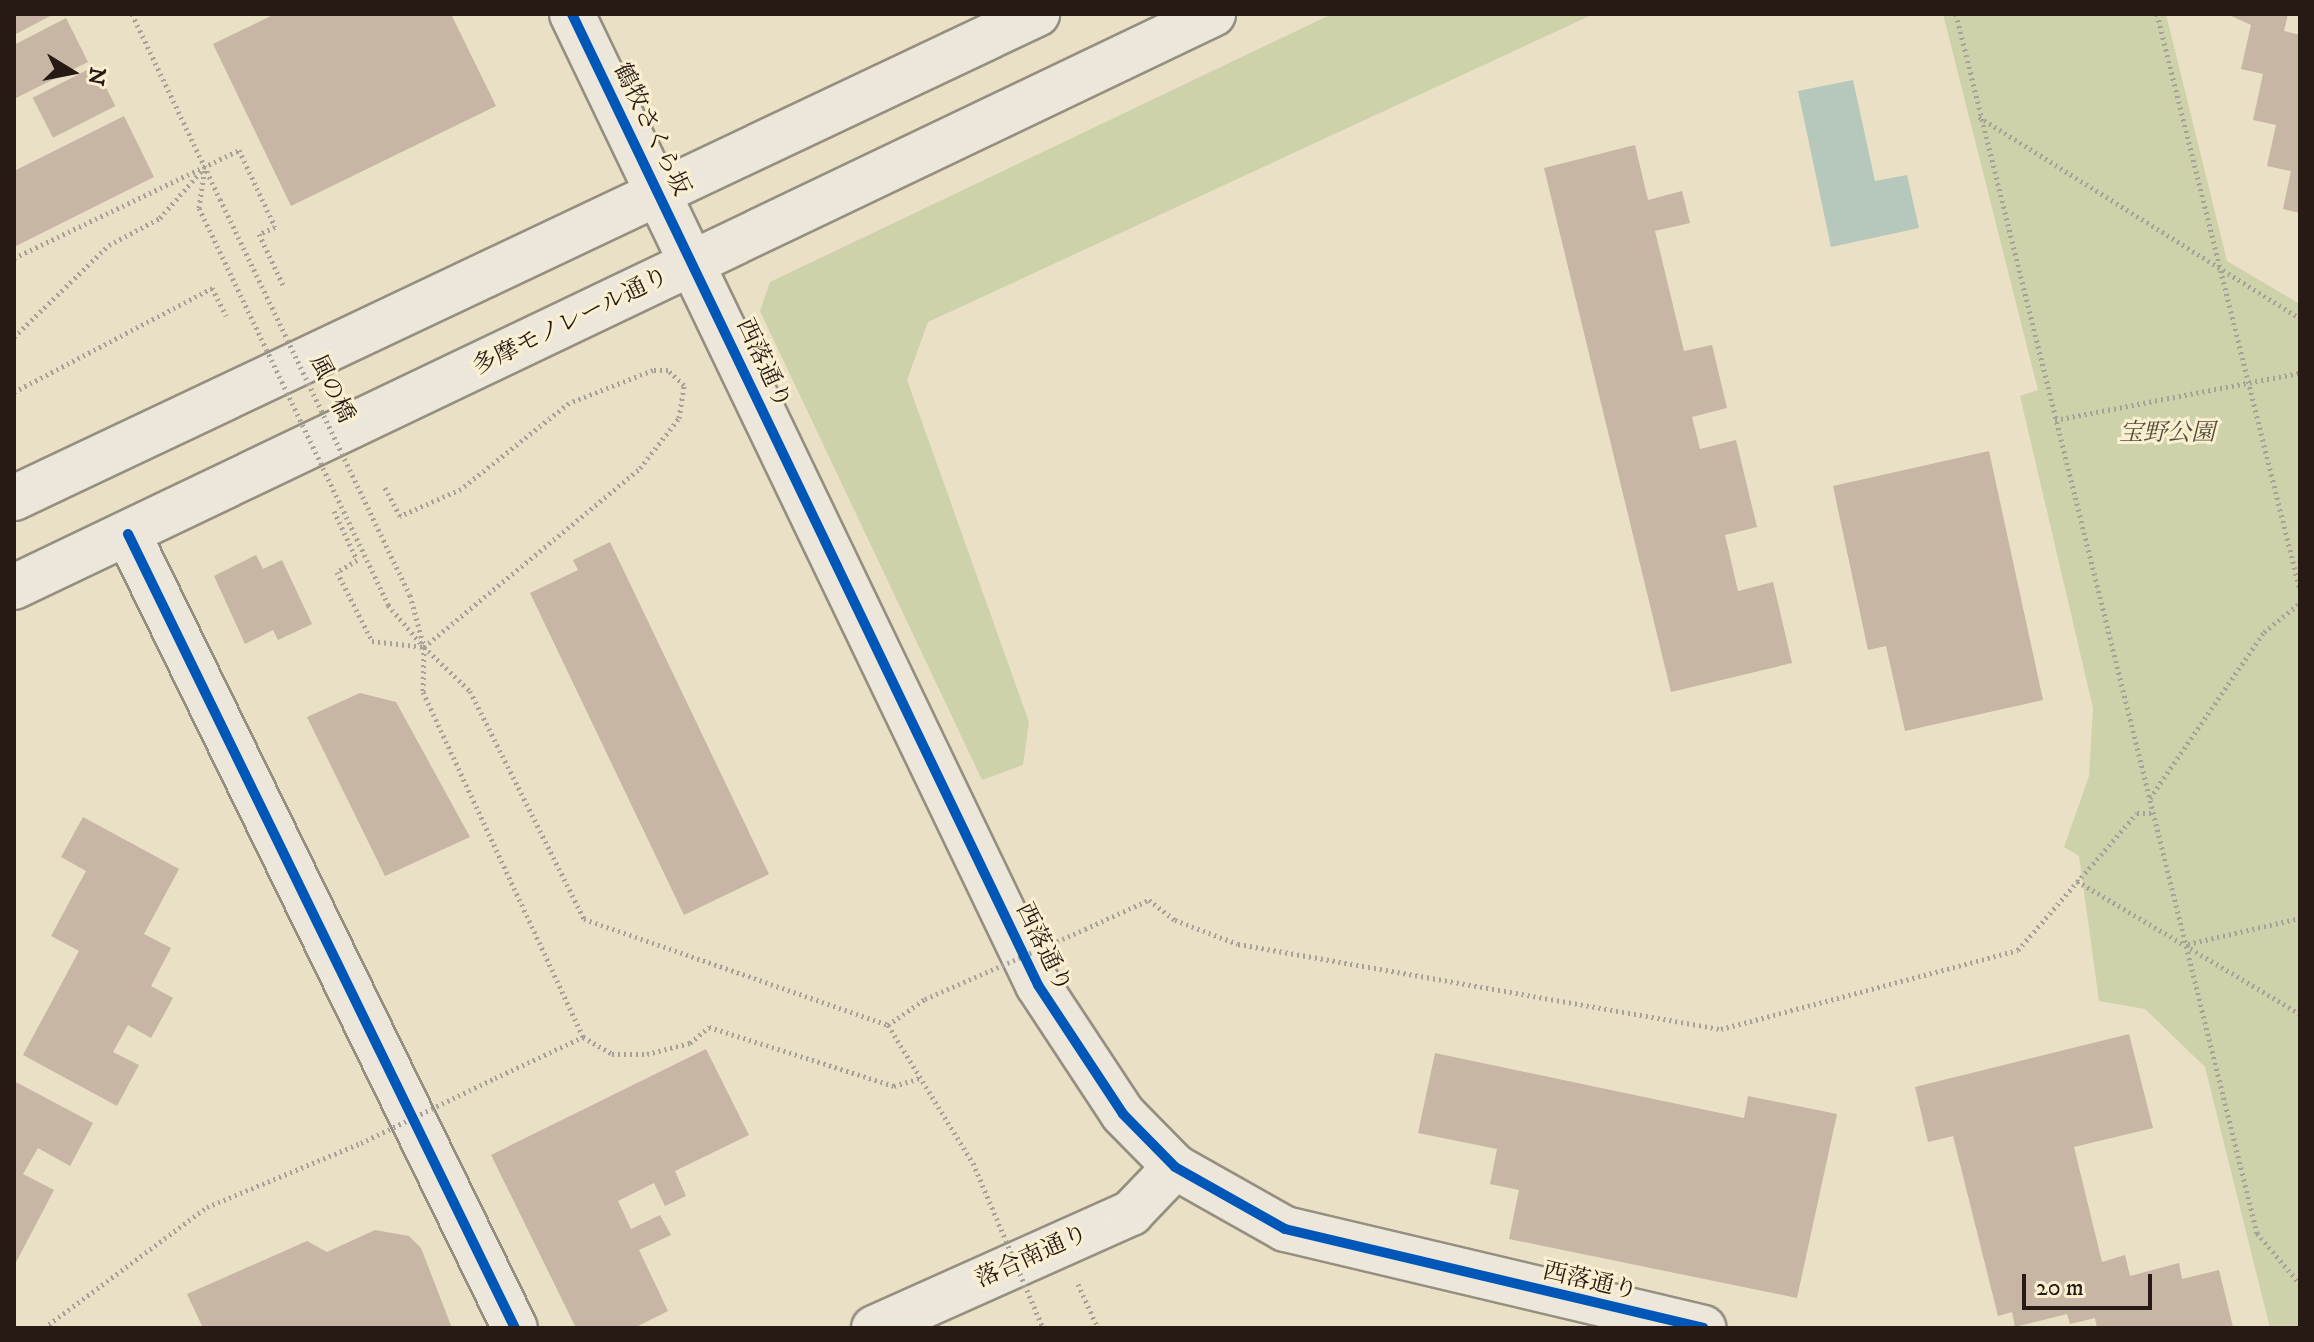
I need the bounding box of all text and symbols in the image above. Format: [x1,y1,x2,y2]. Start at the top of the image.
north arrow [32,32,112,112]
street label: 鶴牧さくら坂 [606,59,696,201]
text: N [81,65,111,87]
street label: 多摩モノレール通り [468,262,674,382]
street label: 西落通り [730,314,796,414]
street label: 風の橋 [302,350,360,428]
park label: 宝野公園 [2119,420,2215,448]
street label: 西落通り [1009,899,1077,997]
street label: 落合南通り [971,1219,1093,1295]
street label: 西落通り [1540,1257,1640,1307]
scale bar [2026,1258,2156,1308]
text: 20 m [2036,1273,2084,1303]

